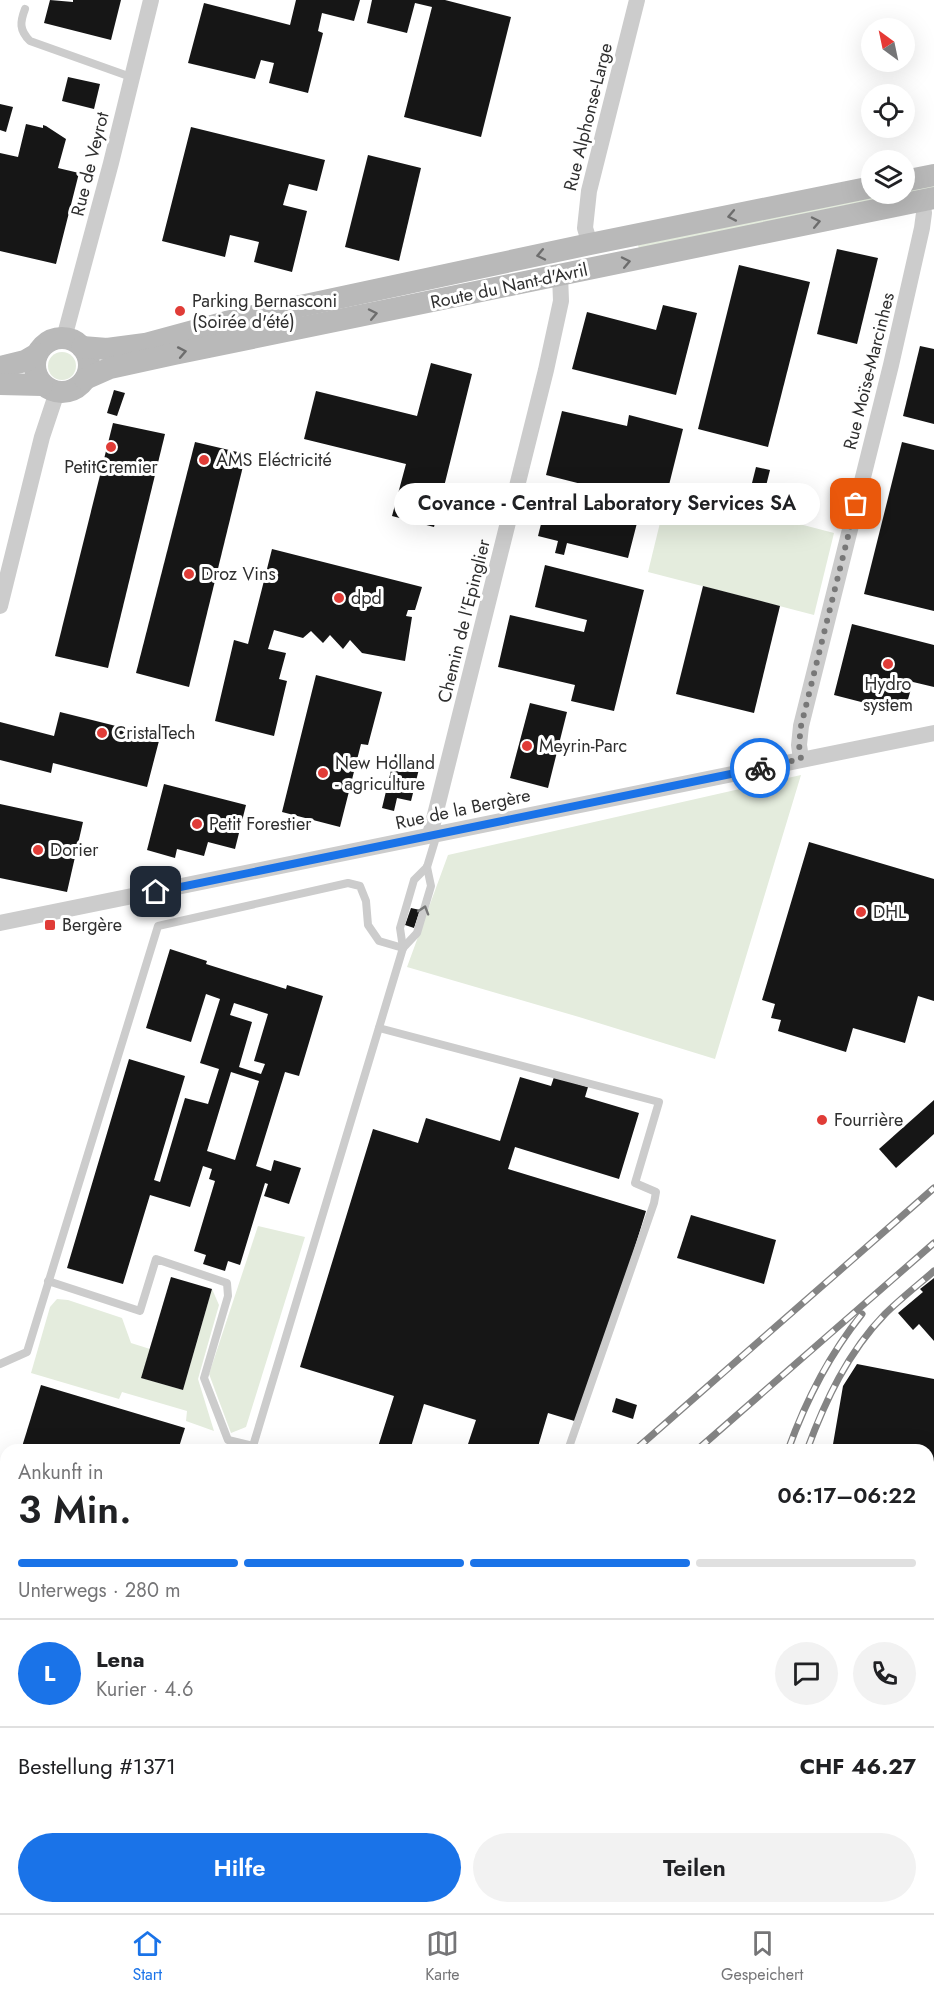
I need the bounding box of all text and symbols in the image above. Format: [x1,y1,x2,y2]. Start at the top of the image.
north arrow [861,18,915,72]
map controls [861,18,915,204]
street label: Rue Alphonse-Large [557,40,619,194]
button: locate [861,84,915,138]
street label: Rue de Veyrot [64,109,116,219]
button: layers [861,150,915,204]
one-way arrow [727,208,737,221]
one-way arrow [811,216,821,229]
one-way arrow [536,247,546,260]
one-way arrow [620,256,630,269]
street label: Route du Nant-d'Avril [428,257,590,315]
place label: Parking Bernasconi (Soirée d'été) [192,288,337,335]
street label: Rue Moïse-Marcinhes [837,290,901,452]
marker: Parking Bernasconi (Soirée d'été) [173,304,187,318]
one-way arrow [368,308,378,321]
one-way arrow [176,346,186,359]
marker: PetitCremier [104,440,118,454]
place label: AMS Eléctricité [216,447,332,473]
marker: AMS Eléctricité [197,453,211,467]
place label: PetitCremier [64,454,159,480]
pin [830,478,881,529]
callout: Covance - Central Laboratory Services SA [394,483,820,525]
icon: bag [839,487,872,520]
text: Covance - Central Laboratory Services SA [418,489,796,518]
street label: Chemin de l'Epinglier [431,536,497,705]
place label: Droz Vins [201,561,276,587]
marker: Droz Vins [182,567,196,581]
place label: dpd [351,585,382,611]
marker: dpd [332,591,346,605]
marker: Hydro system [881,657,895,671]
place label: Hydro system [863,671,913,718]
place label: CristalTech [114,720,195,746]
marker: CristalTech [95,726,109,740]
place label: Meyrin-Parc [539,733,627,759]
courier [730,738,790,798]
marker: Meyrin-Parc [520,739,534,753]
place label: New Holland - agriculture [335,750,435,797]
icon: bike [744,752,777,785]
marker: New Holland - agriculture [316,766,330,780]
street label: Rue de la Bergère [393,782,533,836]
place label: Petit Forestier [209,811,312,837]
marker: Petit Forestier [190,817,204,831]
place label: Dorier [50,837,99,863]
marker: Dorier [31,843,45,857]
pin [130,866,181,917]
icon: home [139,875,172,908]
place label: DHL [873,899,906,925]
one-way arrow [417,905,429,916]
marker: DHL [854,905,868,919]
place label: Bergère [62,912,122,938]
marker: Bergère [43,918,57,932]
place label: Fourrière [834,1107,903,1133]
marker: Fourrière [815,1113,829,1127]
text: Ankunft in [18,1458,104,1487]
text: 06:17–06:22 [778,1479,916,1511]
text: 3 Min. [18,1481,131,1538]
text: Unterwegs · 280 m [18,1576,181,1605]
button: chat [775,1642,838,1705]
button: phone [853,1642,916,1705]
text: Lena [96,1643,145,1675]
text: L [44,1657,55,1689]
text: Kurier · 4.6 [96,1675,194,1704]
text: Bestellung #1371 [18,1750,176,1782]
text: CHF 46.27 [800,1750,916,1782]
button: Hilfe [18,1833,461,1902]
button: Teilen [473,1833,916,1902]
tab: Start [131,1927,164,1986]
tab: Karte [425,1927,460,1986]
tab: Gespeichert [721,1927,803,1986]

